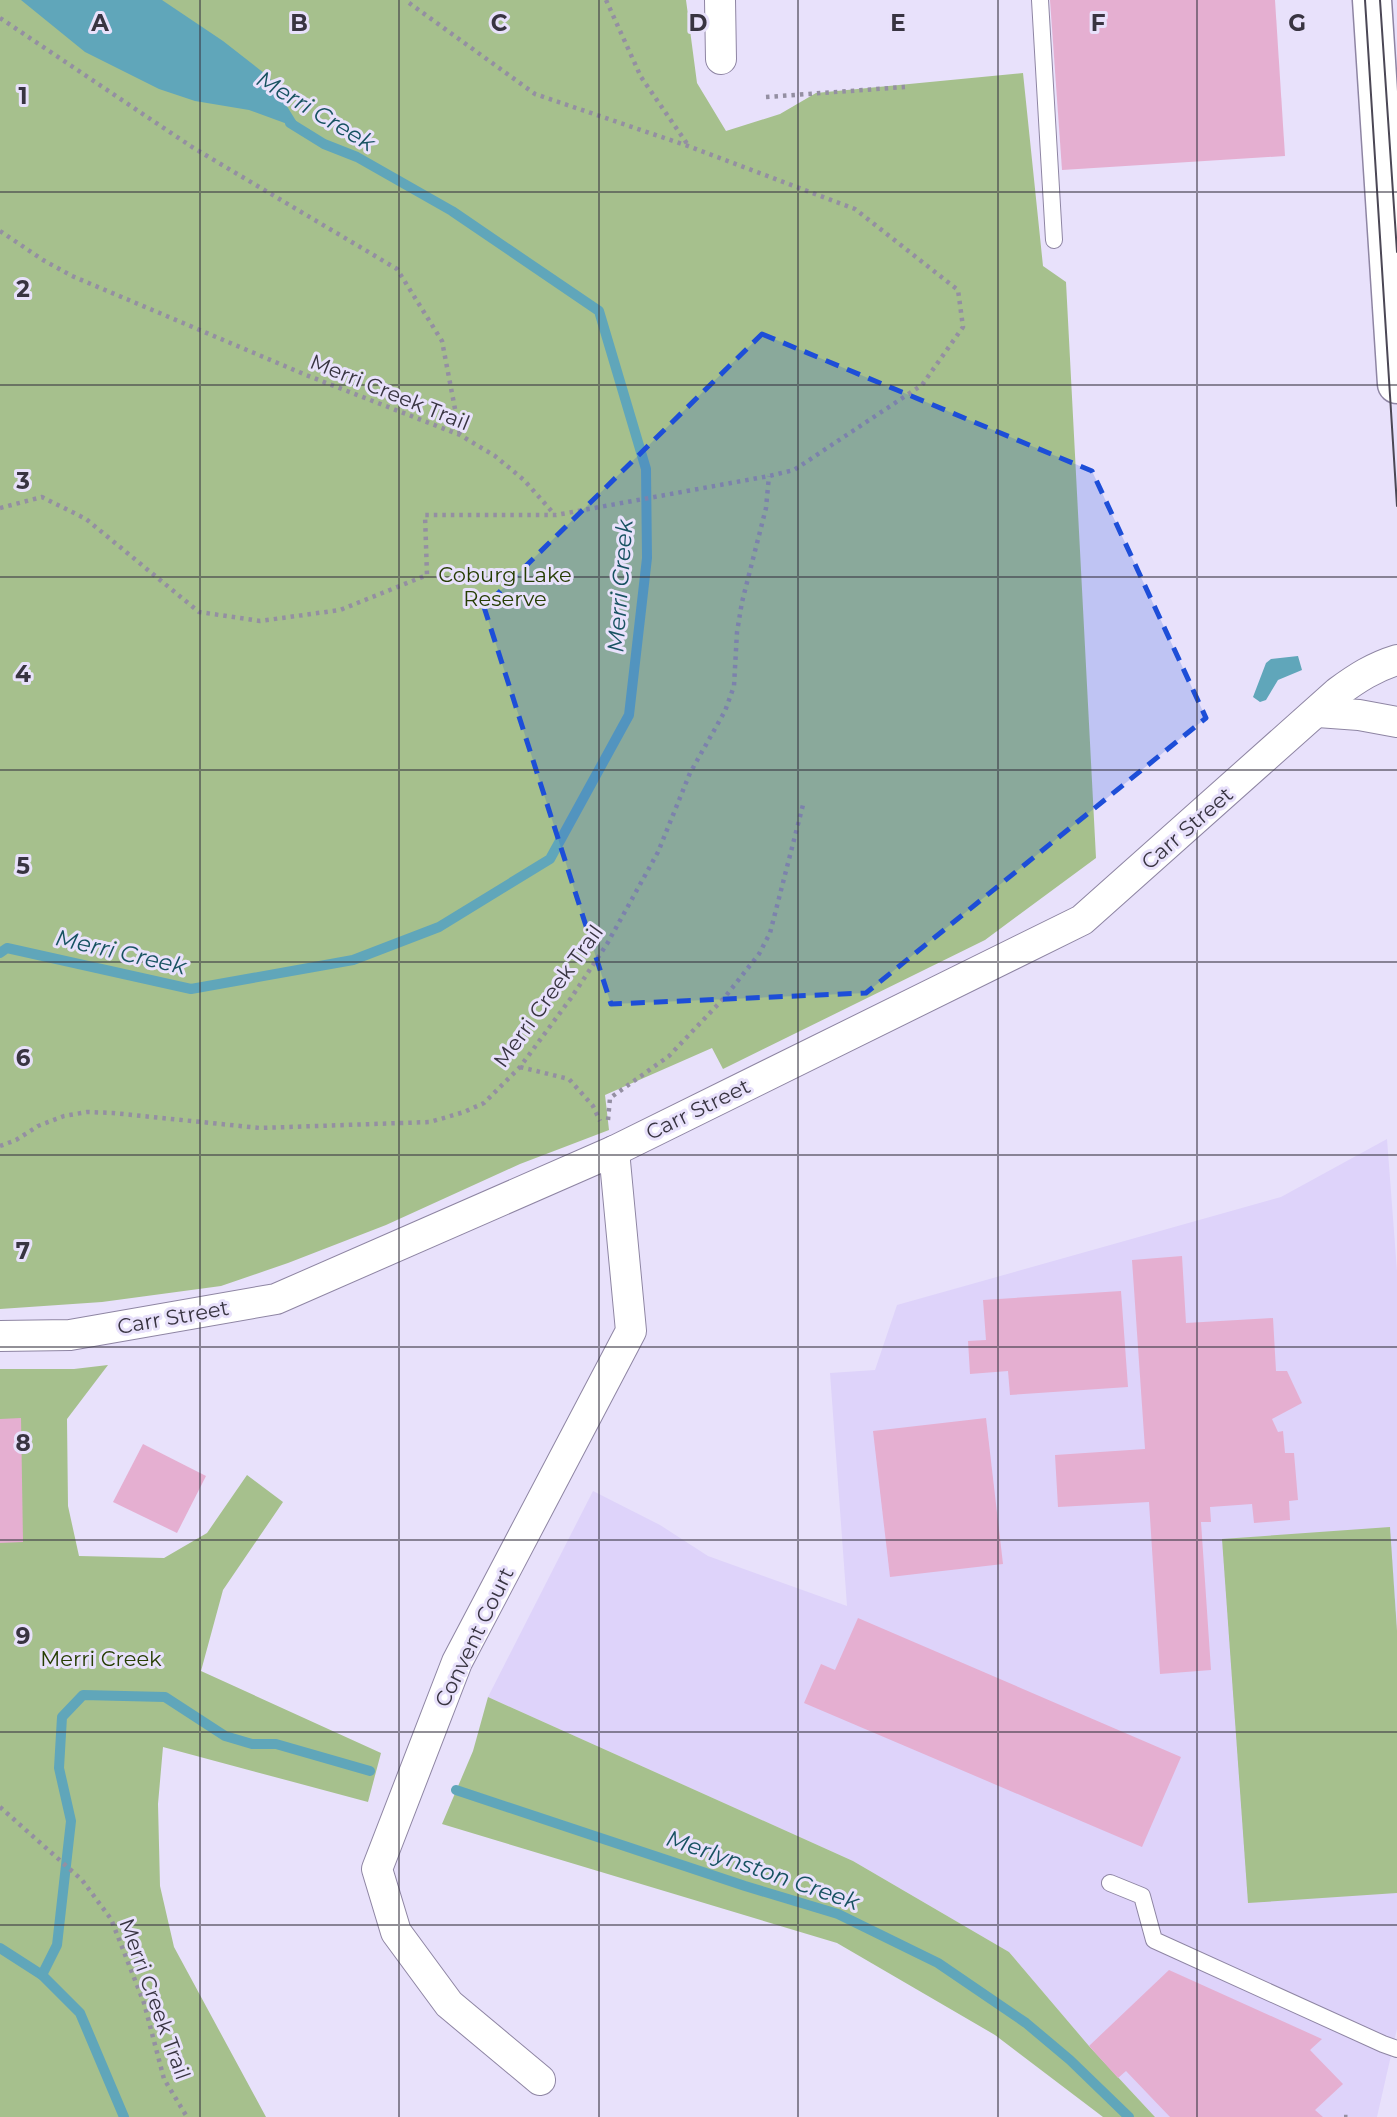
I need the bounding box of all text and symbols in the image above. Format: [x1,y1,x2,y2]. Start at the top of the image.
text: A [90,9,109,37]
text: B [290,9,308,37]
text: C [491,9,508,37]
text: D [689,9,708,37]
text: E [890,9,906,37]
text: F [1091,9,1106,37]
text: G [1288,9,1306,37]
water label: Merri Creek [252,65,381,158]
text: 1 [18,82,28,110]
text: 2 [16,275,30,303]
street label: Merri Creek Trail [307,349,473,435]
text: 3 [15,467,30,495]
water label: Merri Creek [601,517,639,653]
park label: Coburg Lake Reserve [438,562,572,611]
text: 4 [15,660,31,688]
street label: Carr Street [1136,782,1238,874]
text: 5 [16,852,30,880]
street label: Merri Creek Trail [488,920,608,1072]
water label: Merri Creek [53,923,190,981]
text: 6 [16,1044,31,1072]
street label: Carr Street [642,1073,754,1145]
text: 7 [16,1237,30,1265]
street label: Carr Street [115,1295,231,1339]
text: 8 [15,1429,31,1457]
street label: Convent Court [429,1563,519,1711]
text: 9 [16,1622,30,1650]
park label: Merri Creek [40,1646,162,1671]
water label: Merlynston Creek [663,1824,864,1917]
street label: Merri Creek Trail [114,1915,196,2083]

